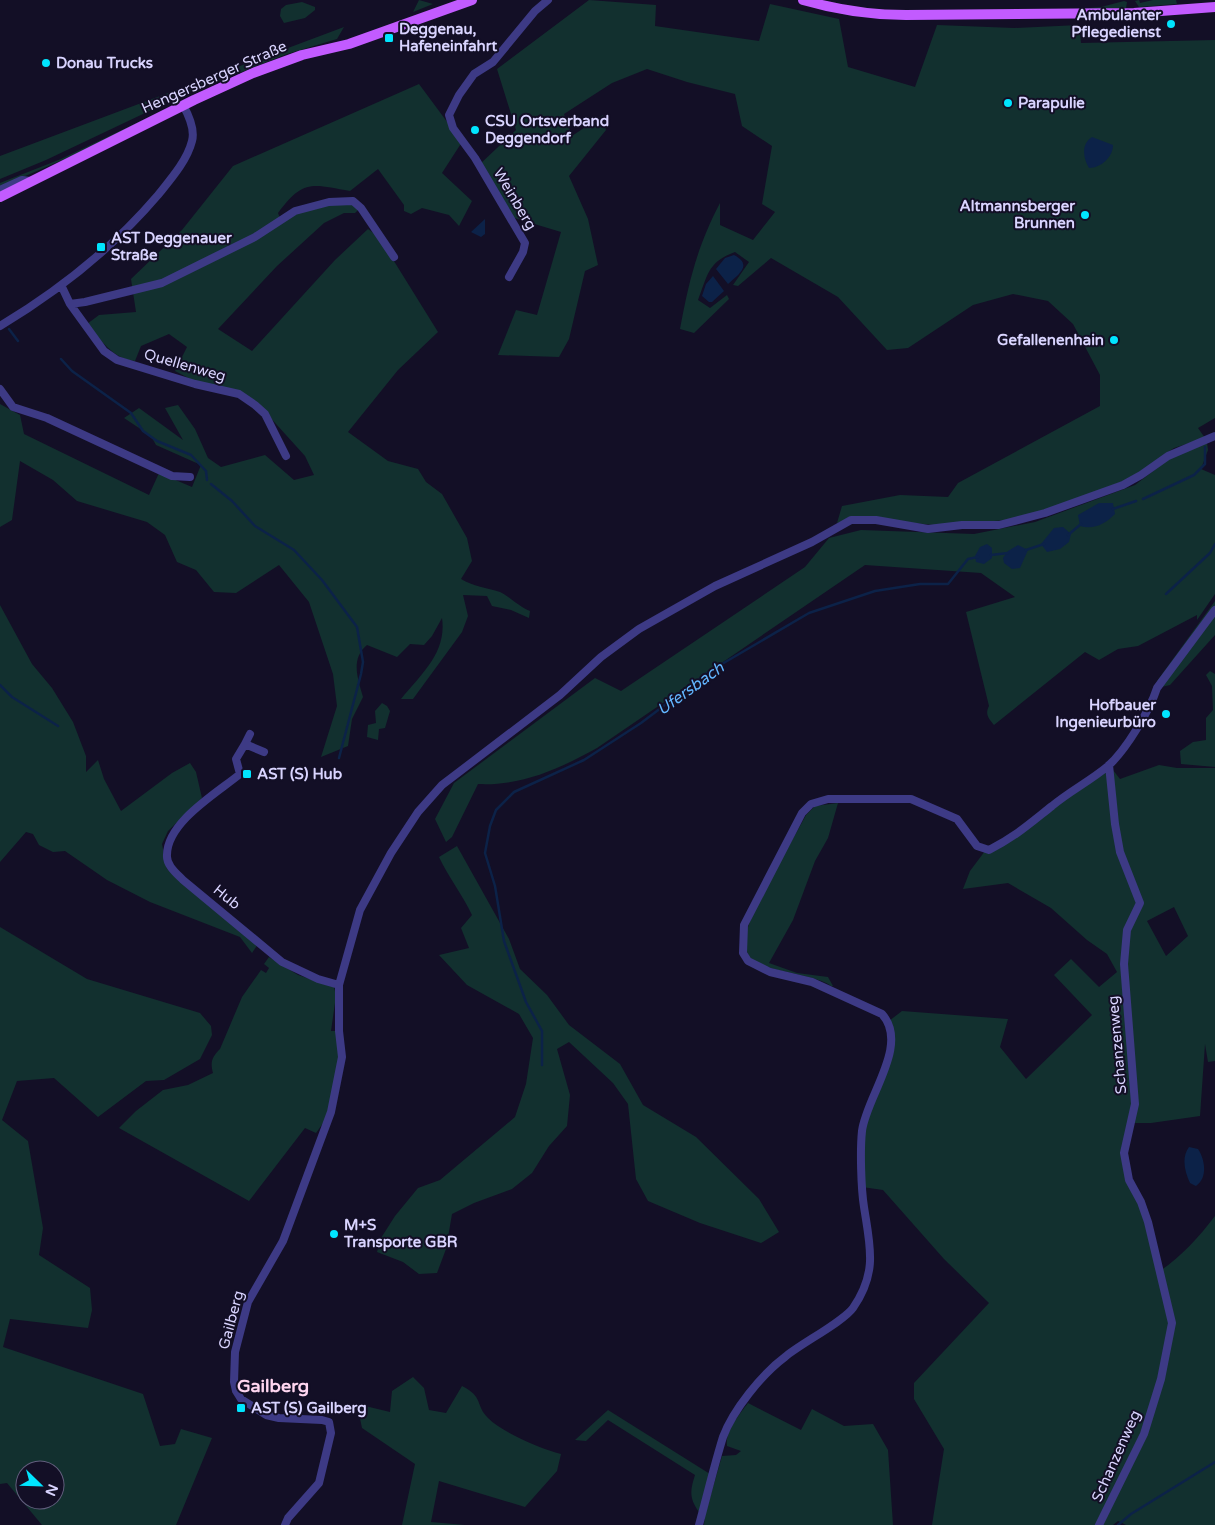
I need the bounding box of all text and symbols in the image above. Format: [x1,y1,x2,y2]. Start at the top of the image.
place label: Ambulanter Pflegedienst [1071,6,1161,42]
marker: Ambulanter Pflegedienst [1165,18,1177,30]
place label: Deggenau, Hafeneinfahrt [399,20,497,55]
marker: Deggenau, Hafeneinfahrt [383,32,395,44]
street label: Hengersberger Straße [139,37,289,117]
place label: Donau Trucks [56,54,153,72]
marker: Donau Trucks [40,57,52,69]
place label: Parapulie [1018,94,1085,113]
marker: Parapulie [1002,97,1014,109]
place label: CSU Ortsverband Deggendorf [485,112,609,148]
marker: CSU Ortsverband Deggendorf [469,124,481,136]
street label: Weinberg [490,165,540,233]
place label: Altmannsberger Brunnen [960,197,1075,232]
marker: Altmannsberger Brunnen [1079,209,1091,221]
place label: AST Deggenauer Straße [111,229,232,264]
marker: AST Deggenauer Straße [95,241,107,253]
place label: Gefallenenhain [997,331,1104,349]
marker: Gefallenenhain [1108,334,1120,346]
street label: Quellenweg [142,345,228,385]
water label: Ufersbach [653,657,729,720]
place label: Hofbauer Ingenieurbüro [1055,696,1156,732]
marker: Hofbauer Ingenieurbüro [1160,708,1172,720]
place label: AST (S) Hub [257,765,343,783]
marker: AST (S) Hub [241,768,253,780]
street label: Hub [210,881,244,913]
street label: Schanzenweg [1104,995,1130,1095]
place label: M+S Transporte GBR [343,1216,458,1252]
marker: M+S Transporte GBR [328,1228,340,1240]
street label: Gailberg [215,1289,247,1351]
district label: Gailberg [237,1375,309,1397]
place label: AST (S) Gailberg [251,1399,367,1418]
marker: AST (S) Gailberg [235,1402,247,1414]
street label: Schanzenweg [1088,1407,1144,1505]
north arrow [15,1460,65,1510]
text: N [41,1481,62,1498]

